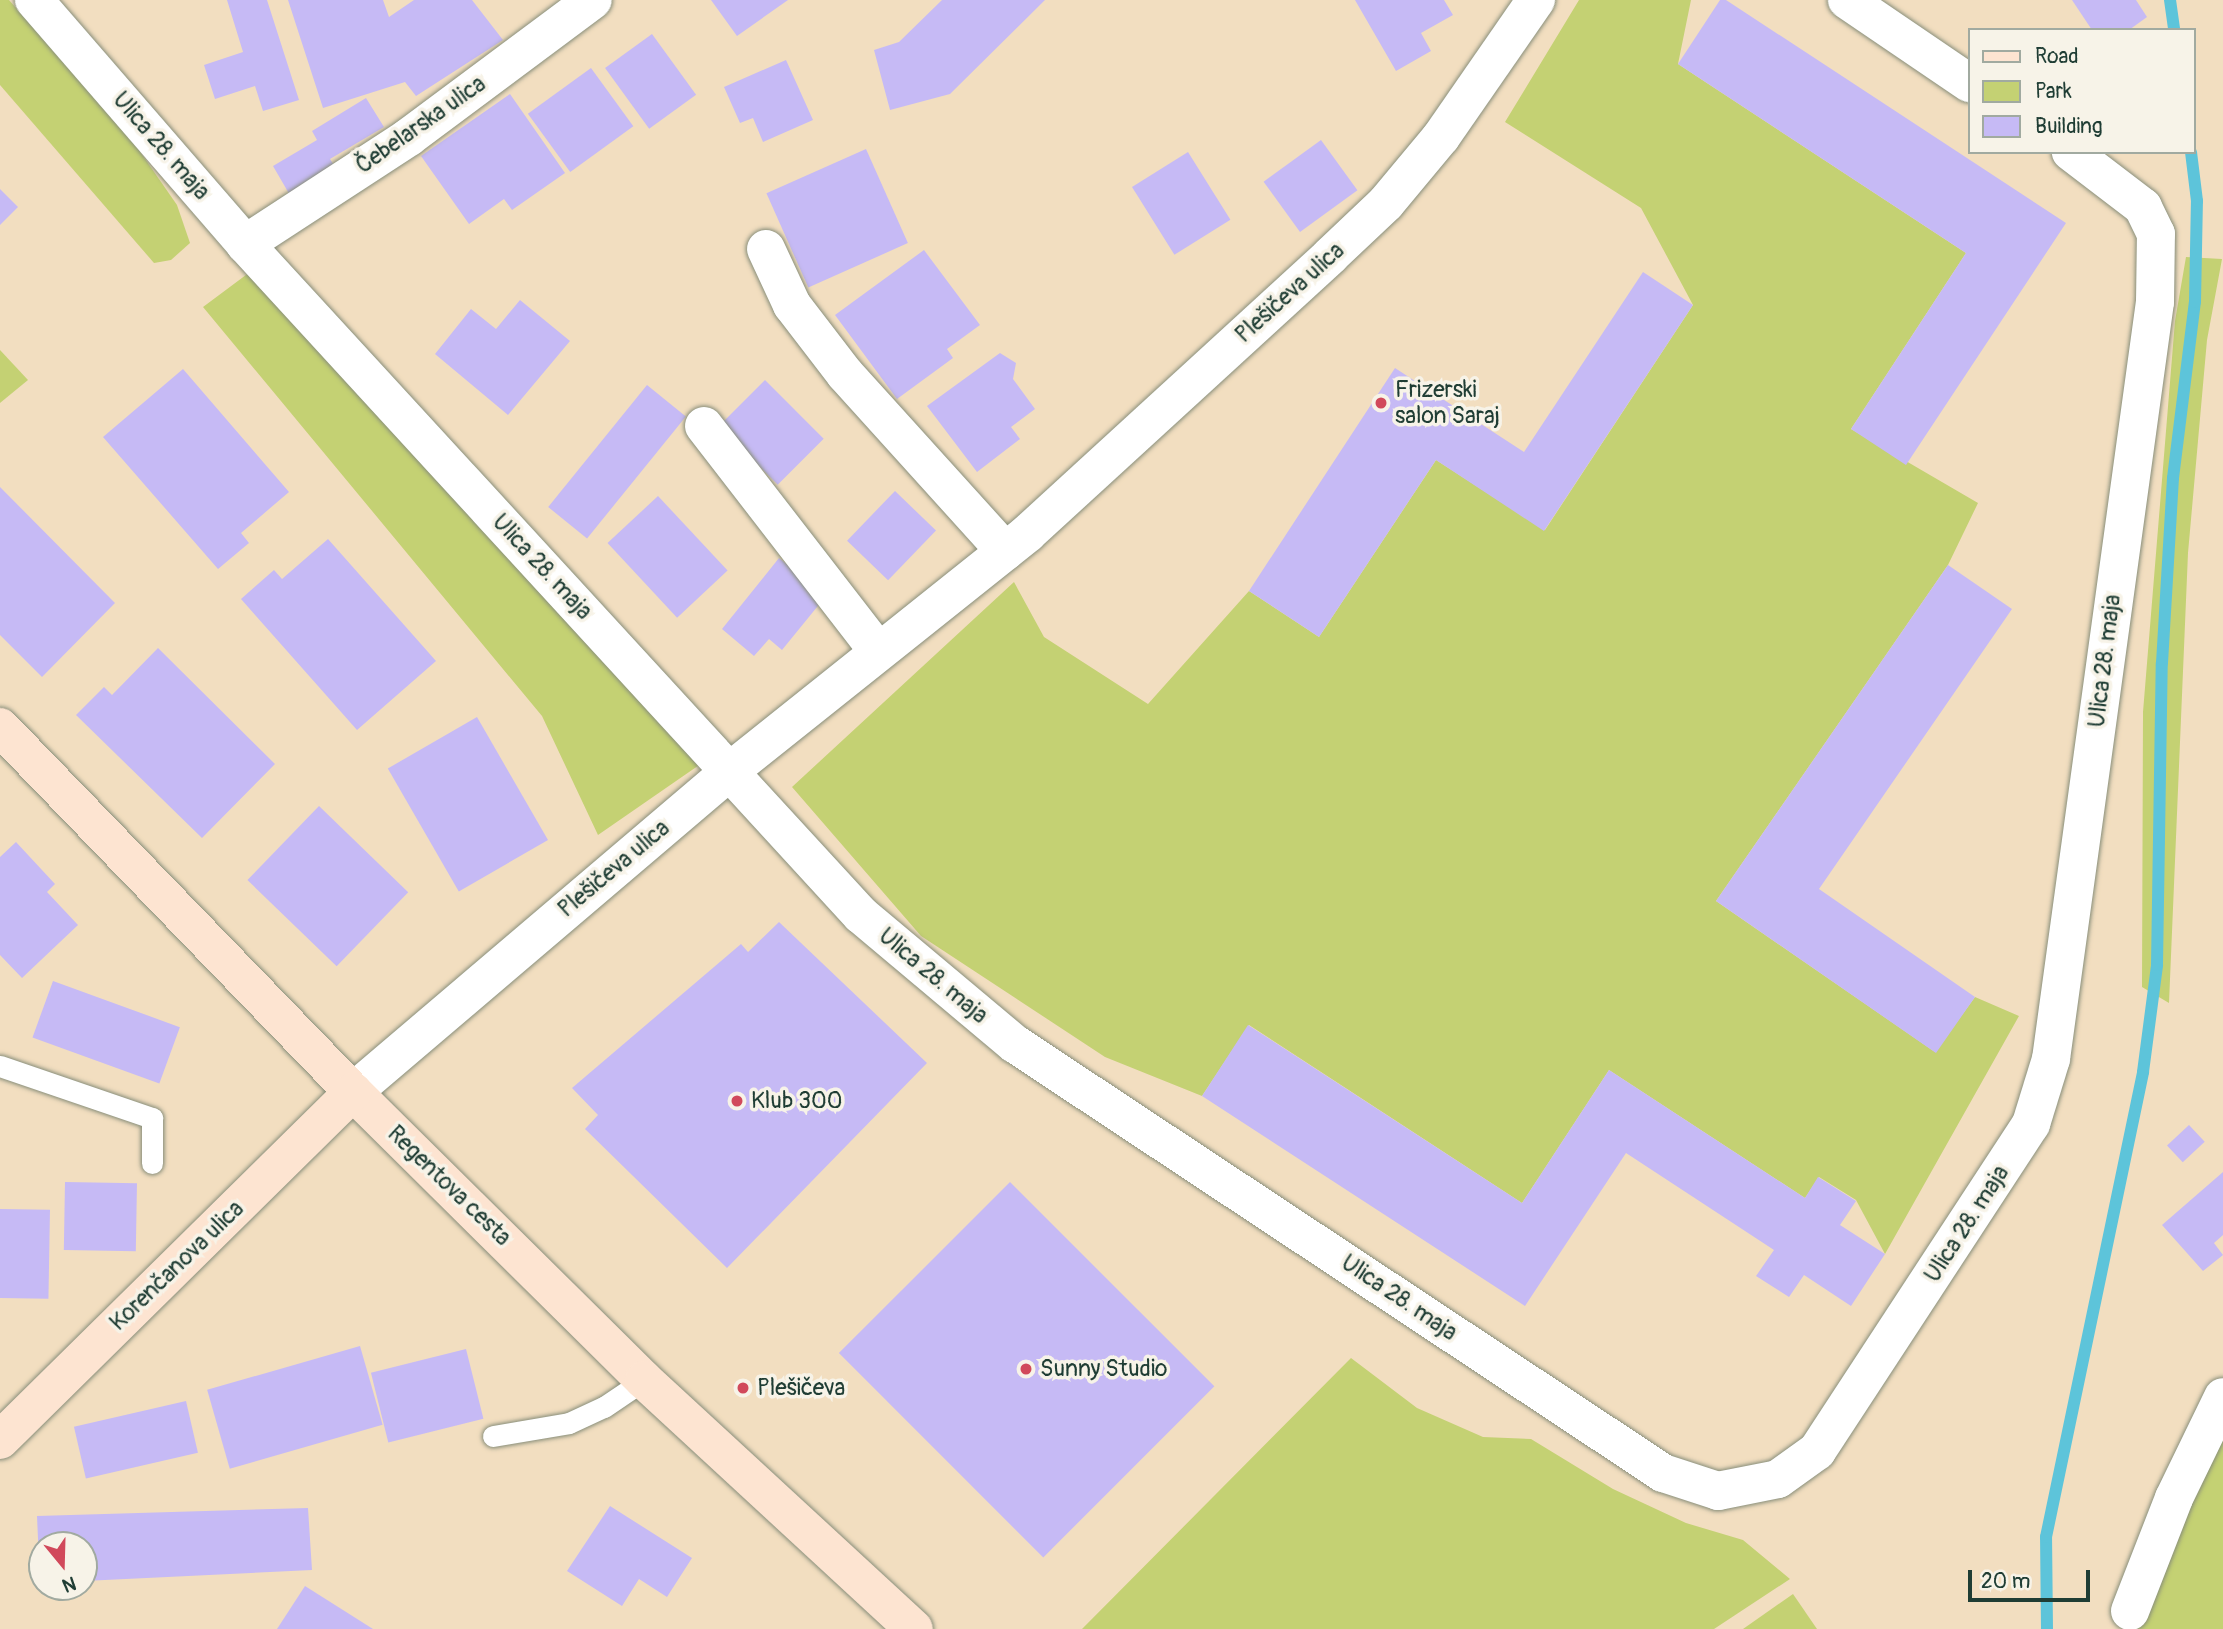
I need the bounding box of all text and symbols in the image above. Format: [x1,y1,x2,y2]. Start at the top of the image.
legend [1968,28,2195,154]
text: Road [2035,43,2079,70]
street label: Čebelarska ulica [351,70,491,180]
text: Park [2035,78,2072,105]
street label: Ulica 28. maja [107,86,215,206]
text: Building [2035,113,2102,140]
street label: Plešičeva ulica [1230,237,1350,349]
place label: Frizerski salon Saraj [1395,376,1500,430]
marker: Frizerski salon Saraj [1373,395,1389,411]
street label: Ulica 28. maja [486,509,598,625]
street label: Ulica 28. maja [2083,593,2127,729]
street label: Plešičeva ulica [553,814,675,924]
street label: Ulica 28. maja [873,922,993,1030]
place label: Klub 300 [751,1087,842,1115]
marker: Klub 300 [729,1093,745,1109]
street label: Regentova cesta [382,1120,516,1252]
street label: Ulica 28. maja [1919,1160,2015,1288]
street label: Korenčanova ulica [104,1195,250,1337]
street label: Ulica 28. maja [1336,1249,1462,1347]
place label: Sunny Studio [1040,1355,1167,1383]
marker: Sunny Studio [1018,1361,1034,1377]
place label: Plešičeva [757,1374,845,1402]
marker: Plešičeva [735,1380,751,1396]
north arrow [28,1531,98,1601]
scale bar [1971,1556,2094,1600]
text: 20 m [1981,1568,2030,1595]
text: N [59,1571,79,1597]

